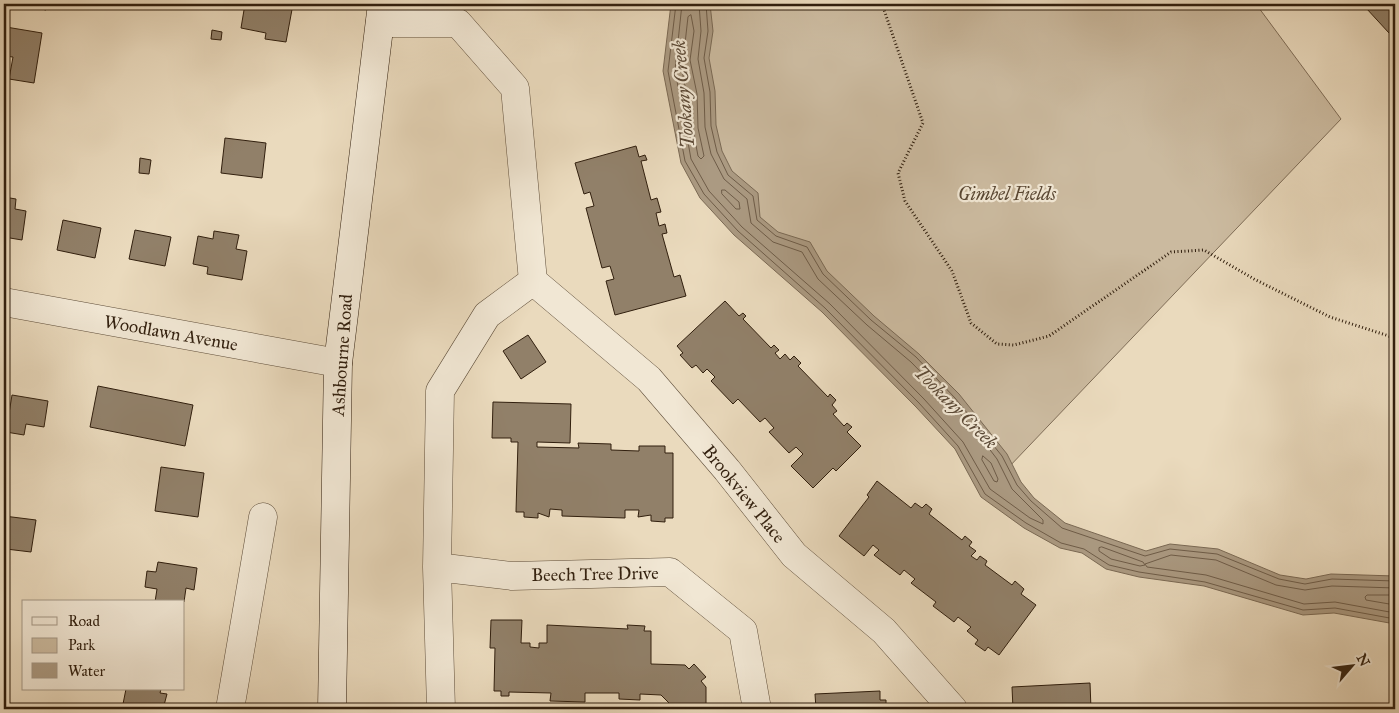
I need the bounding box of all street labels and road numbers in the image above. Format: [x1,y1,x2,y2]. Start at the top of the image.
street label: Ashbourne Road [327,293,357,418]
street label: Woodlawn Avenue [102,310,240,356]
street label: Brookview Place [698,441,790,547]
street label: Beech Tree Drive [531,562,659,586]

